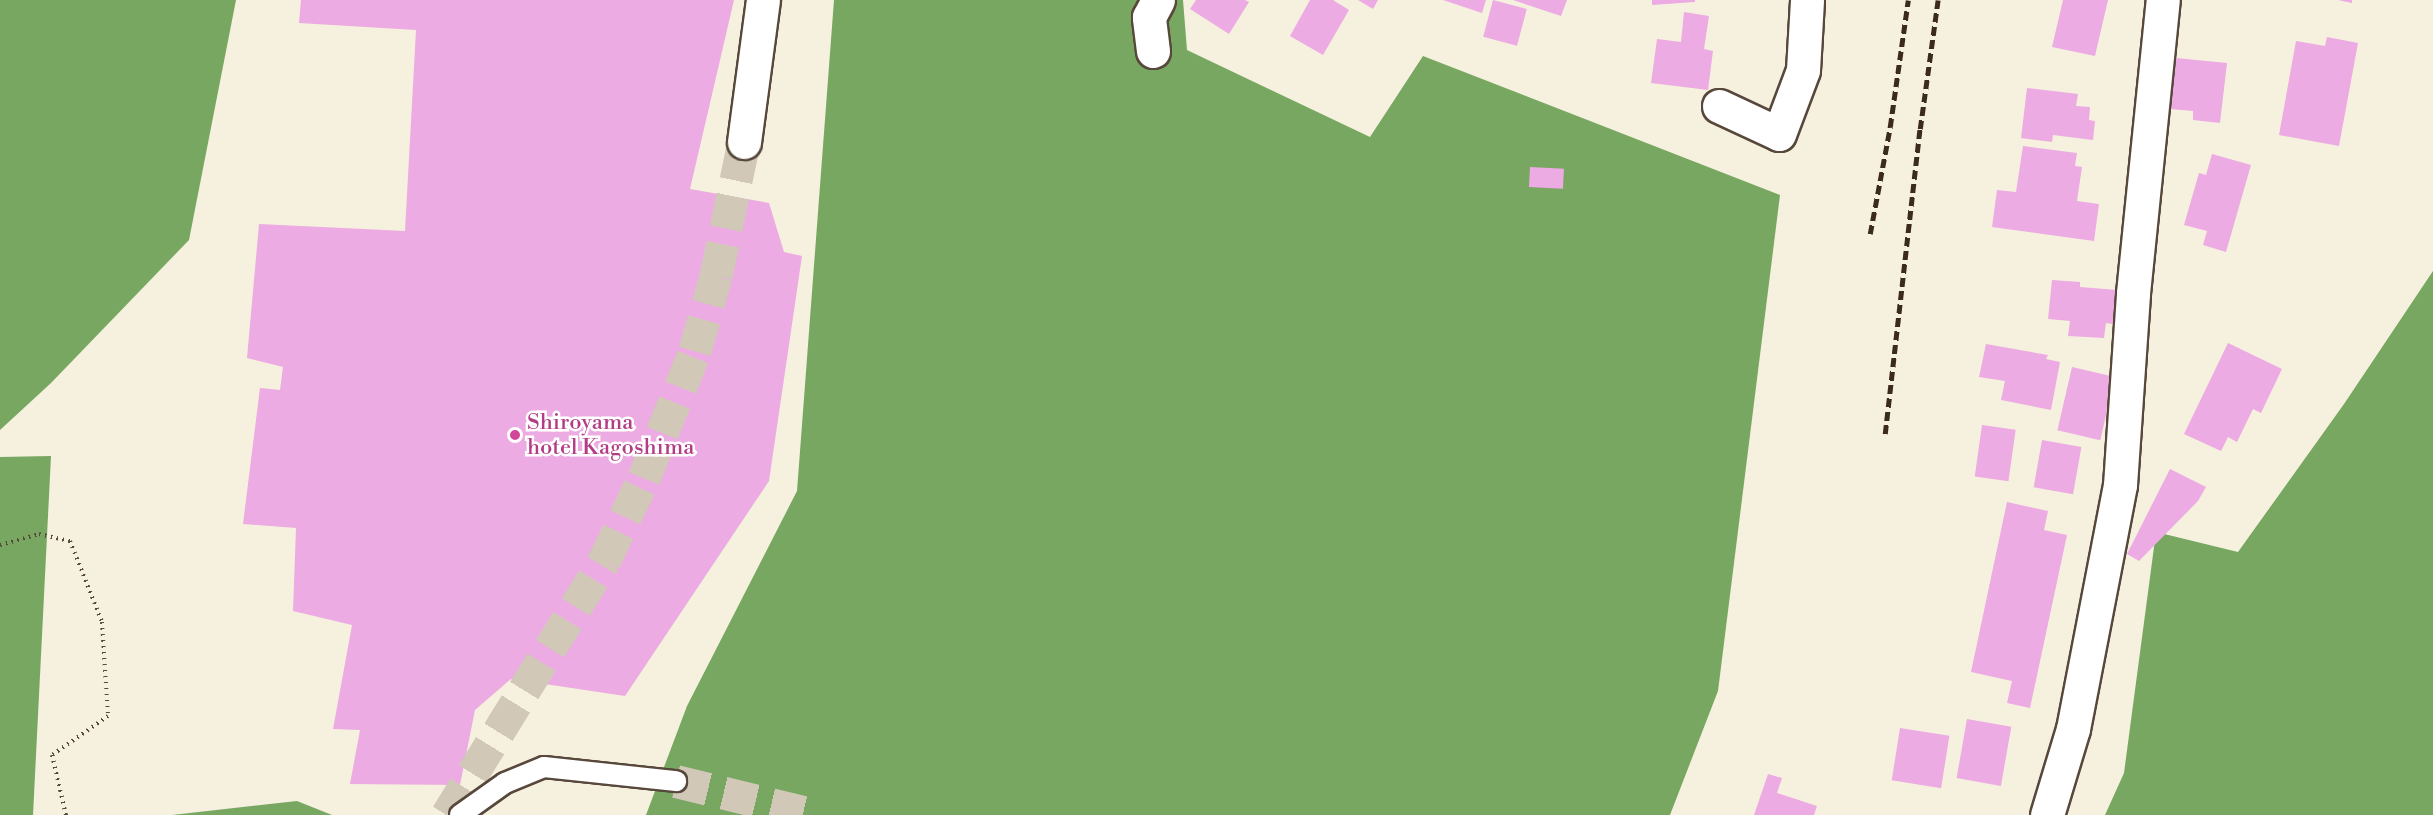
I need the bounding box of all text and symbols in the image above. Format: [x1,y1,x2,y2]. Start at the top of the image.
place label: Shiroyama hotel Kagoshima [527,409,694,460]
marker: Shiroyama hotel Kagoshima [508,428,522,442]

